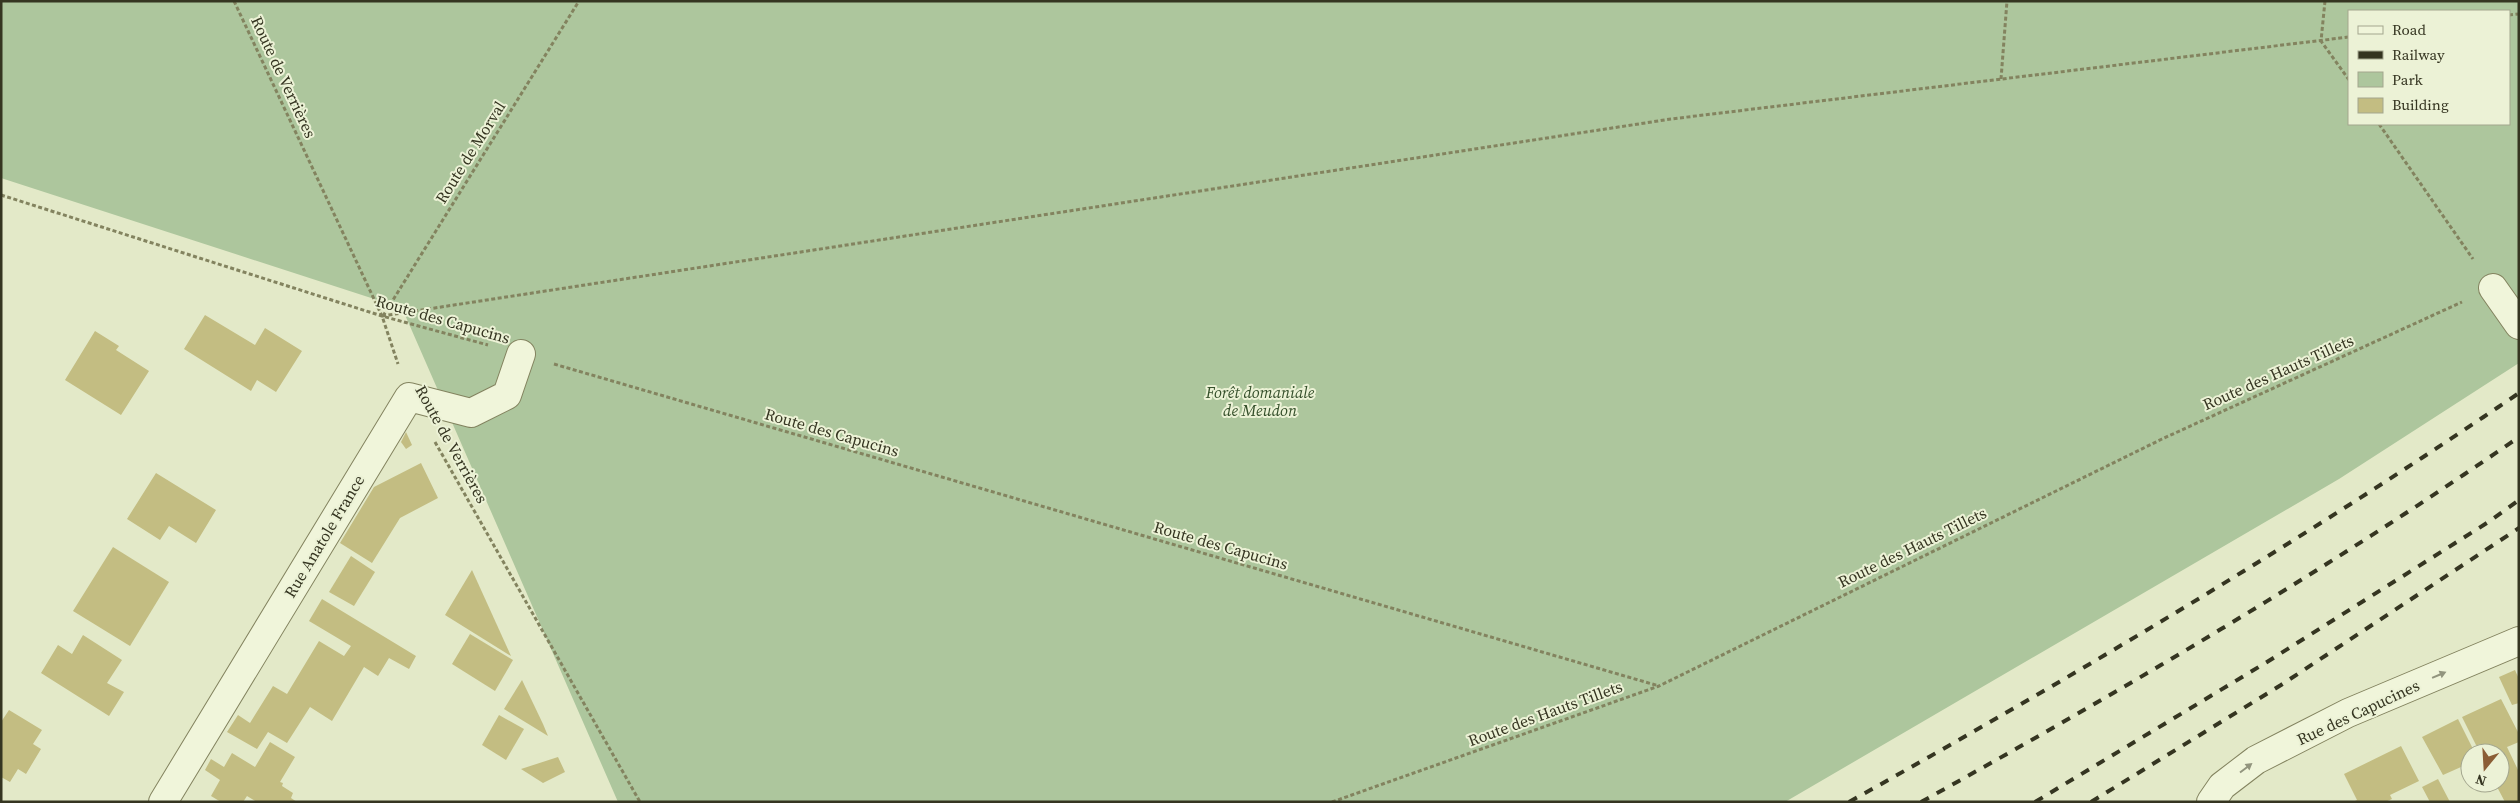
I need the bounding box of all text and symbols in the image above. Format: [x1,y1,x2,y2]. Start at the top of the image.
legend [2348,10,2510,125]
street label: Route de Verrières [246,13,322,141]
text: Road [2392,19,2426,40]
text: Railway [2392,44,2445,65]
text: Park [2392,69,2424,90]
text: Building [2392,94,2449,115]
street label: Route de Morval [430,96,510,207]
street label: Route des Capucins [373,289,513,349]
street label: Route des Hauts Tillets [2199,329,2357,415]
street label: Route de Verrières [410,381,494,507]
park label: Forêt domaniale de Meudon [1205,381,1315,421]
street label: Route des Capucins [762,402,902,462]
street label: Rue Anatole France [279,471,369,601]
street label: Route des Hauts Tillets [1834,501,1990,593]
street label: Route des Capucins [1151,515,1291,575]
one-way arrow [2432,670,2446,678]
street label: Rue des Capucines [2293,674,2423,750]
street label: Route des Hauts Tillets [1465,675,1625,751]
north arrow [2460,743,2510,793]
one-way arrow [2239,763,2252,773]
text: N [2473,769,2489,791]

